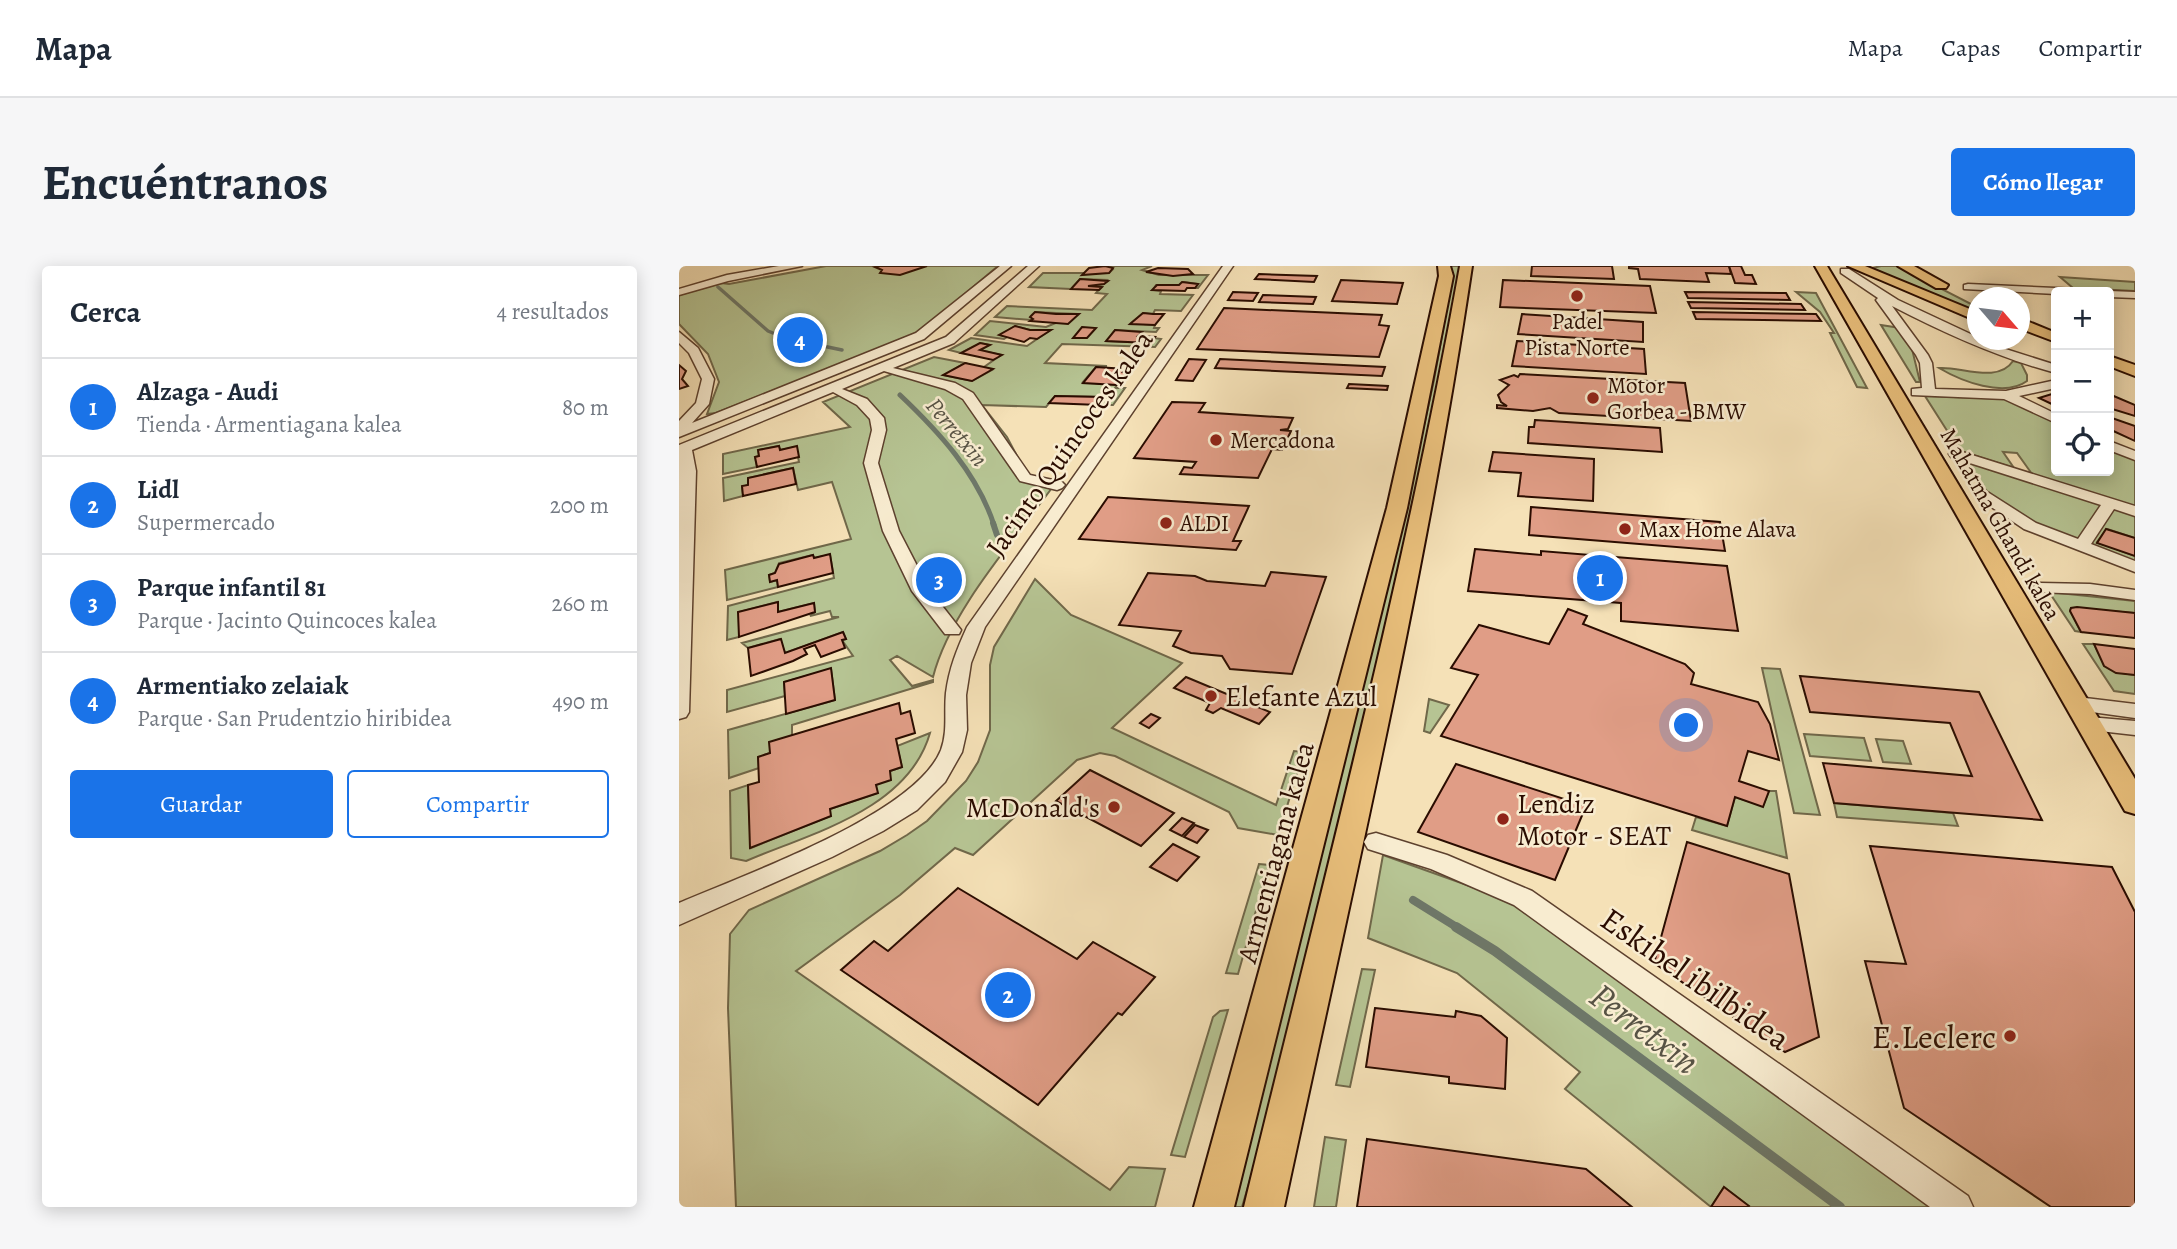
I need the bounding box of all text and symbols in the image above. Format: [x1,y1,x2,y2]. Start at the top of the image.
text: Mapa [35,26,112,71]
text: Mapa [1848,32,1903,64]
text: Capas [1941,32,2001,64]
text: Compartir [2039,32,2142,64]
button: Cómo llegar [1951,148,2135,216]
text: Encuéntranos [42,149,328,216]
north arrow [1967,287,2030,350]
map controls [2051,287,2114,476]
button: + [2051,287,2114,350]
marker: Padel Pista Norte [1569,288,1585,304]
text: Cerca [70,292,141,332]
text: 4 resultados [496,296,609,327]
place label: Padel Pista Norte [1524,306,1630,363]
pin: 4 [777,314,823,366]
street label: Jacinto Quincoces kalea [977,323,1162,564]
button: − [2051,350,2114,413]
place label: Motor Gorbea - BMW [1607,370,1747,427]
text: Alzaga - Audi [137,374,279,409]
marker: Motor Gorbea - BMW [1585,390,1601,406]
water label: Perretxin [919,391,995,474]
text: 1 [89,392,97,423]
text: 80 m [562,392,609,423]
text: Tienda · Armentiagana kalea [137,409,402,440]
button: locate [2051,413,2114,476]
street label: Mahatma Ghandi kalea [1933,422,2068,626]
place label: Mercadona [1230,425,1336,456]
marker: Mercadona [1208,432,1224,448]
text: Lidl [137,472,179,507]
text: 2 [87,490,99,521]
text: 200 m [550,490,609,521]
text: Supermercado [137,507,275,538]
place label: ALDI [1179,508,1229,539]
place label: Max Home Alava [1639,514,1797,545]
marker: ALDI [1158,515,1174,531]
marker: Max Home Alava [1617,521,1633,537]
pin: 1 [1577,552,1623,604]
pin: 3 [916,554,962,606]
text: Parque infantil 81 [137,570,326,605]
text: 3 [88,588,98,619]
text: 260 m [551,588,609,619]
text: Parque · Jacinto Quincoces kalea [137,605,437,636]
text: Armentiako zelaiak [137,668,348,703]
place label: Elefante Azul [1225,678,1377,716]
text: 4 [88,686,98,717]
text: 490 m [552,686,609,717]
marker: Elefante Azul [1203,688,1219,704]
text: Parque · San Prudentzio hiribidea [137,703,452,734]
your location [1669,708,1703,742]
street label: Armentiagana kalea [1228,738,1324,968]
button: Guardar [70,770,333,838]
button: Compartir [347,770,609,838]
place label: Lendiz Motor - SEAT [1517,785,1671,855]
place label: McDonald's [966,789,1100,827]
marker: McDonald's [1106,799,1122,815]
marker: Lendiz Motor - SEAT [1495,811,1511,827]
street label: Eskibel ibilbidea [1592,896,1800,1061]
pin: 2 [985,969,1031,1021]
water label: Perretxin [1579,970,1710,1087]
place label: E.Leclerc [1872,1014,1996,1059]
marker: E.Leclerc [2002,1028,2018,1044]

